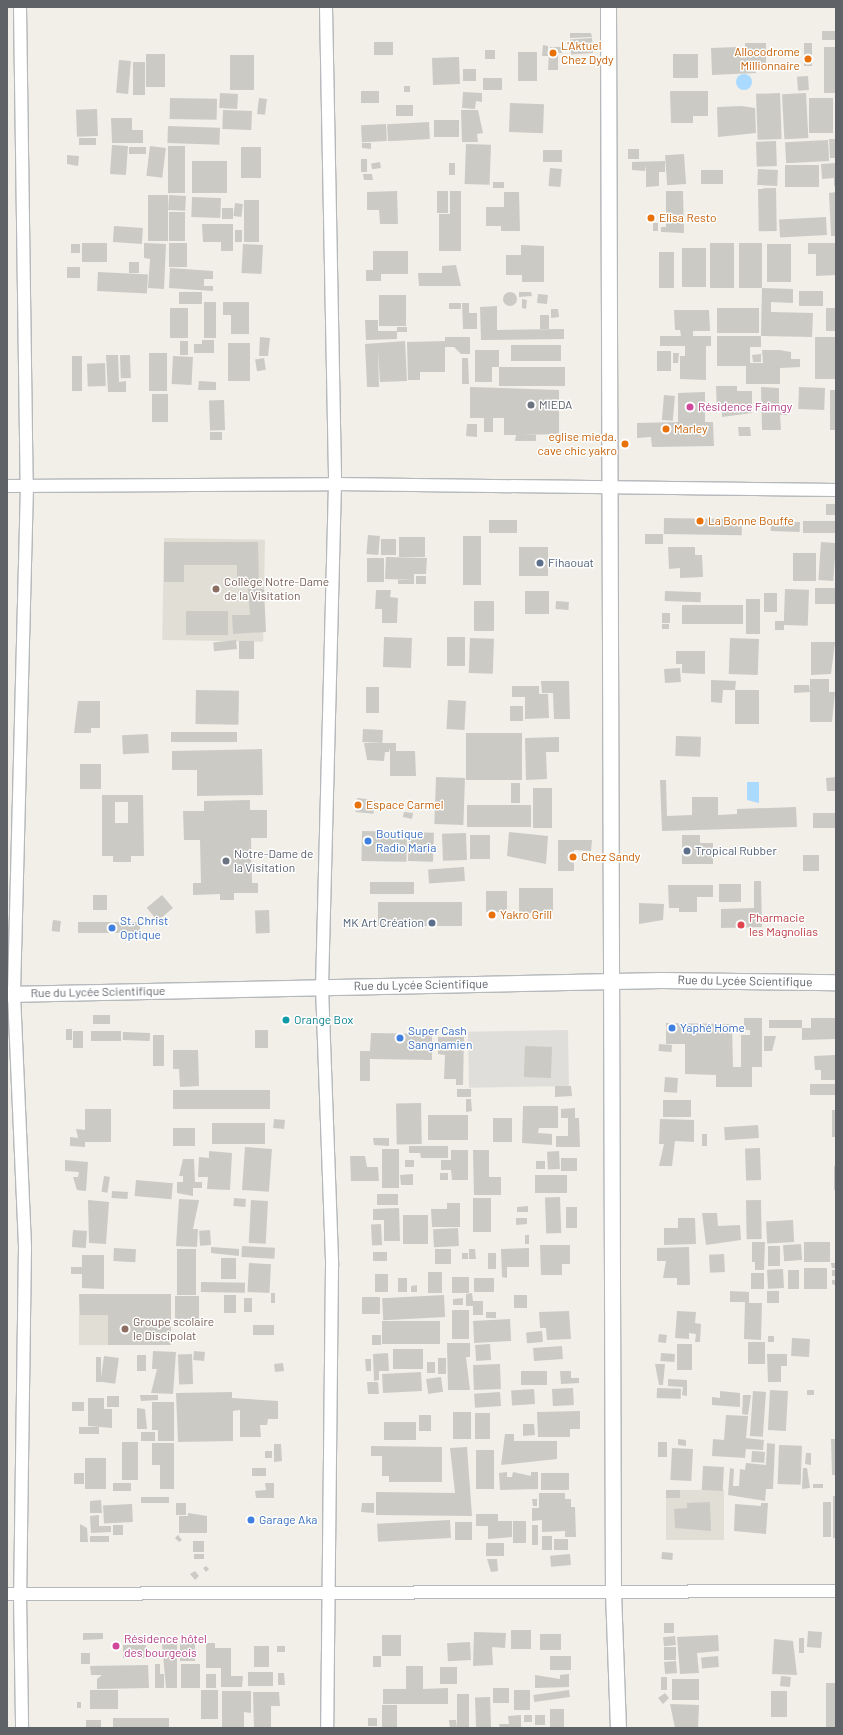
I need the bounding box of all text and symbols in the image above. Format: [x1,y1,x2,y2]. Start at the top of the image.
place label: L'Aktuel Chez Dydy [561,39,614,67]
place label: Allocodrome Millionnaire [734,45,800,73]
marker: L'Aktuel Chez Dydy [548,48,558,58]
marker: Allocodrome Millionnaire [803,54,813,64]
place label: Elisa Resto [659,211,716,225]
marker: Elisa Resto [646,213,656,223]
place label: MIEDA [539,398,572,412]
marker: MIEDA [526,400,536,410]
place label: Résidence Faimgy [698,400,792,414]
marker: Résidence Faimgy [685,402,695,412]
place label: Marley [674,422,708,436]
marker: Marley [661,424,671,434]
place label: eglise mieda. cave chic yakro [538,430,617,458]
marker: eglise mieda. cave chic yakro [620,439,630,449]
place label: La Bonne Bouffe [708,514,794,528]
marker: La Bonne Bouffe [695,516,705,526]
place label: Fihaouat [548,556,594,570]
marker: Fihaouat [535,558,545,568]
place label: Collège Notre-Dame de la Visitation [224,575,329,603]
marker: Collège Notre-Dame de la Visitation [211,584,221,594]
place label: Espace Carmel [366,798,443,812]
marker: Espace Carmel [353,800,363,810]
place label: Boutique Radio Maria [376,827,436,855]
marker: Boutique Radio Maria [363,836,373,846]
place label: Tropical Rubber [695,844,777,858]
marker: Tropical Rubber [682,846,692,856]
place label: Notre-Dame de la Visitation [234,847,313,875]
place label: Chez Sandy [581,850,640,864]
marker: Chez Sandy [568,852,578,862]
marker: Notre-Dame de la Visitation [221,856,231,866]
place label: Yakro Grill [500,908,552,922]
marker: Yakro Grill [487,910,497,920]
place label: Pharmacie les Magnolias [749,911,818,939]
place label: St. Christ Optique [120,914,168,942]
place label: MK Art Création [343,916,424,930]
marker: MK Art Création [427,918,437,928]
marker: Pharmacie les Magnolias [736,920,746,930]
marker: St. Christ Optique [107,923,117,933]
street label: Rue du Lycée Scientifique [678,973,812,989]
street label: Rue du Lycée Scientifique [354,977,488,993]
street label: Rue du Lycée Scientifique [31,984,165,1000]
place label: Orange Box [294,1013,353,1027]
marker: Orange Box [281,1015,291,1025]
place label: Yaphé Home [680,1021,745,1035]
marker: Yaphé Home [667,1023,677,1033]
place label: Super Cash Sangnamien [408,1024,472,1052]
marker: Super Cash Sangnamien [395,1033,405,1043]
place label: Groupe scolaire le Discipolat [133,1315,214,1343]
marker: Groupe scolaire le Discipolat [120,1324,130,1334]
place label: Garage Aka [259,1513,317,1527]
marker: Garage Aka [246,1515,256,1525]
place label: Résidence hôtel des bourgeois [124,1632,207,1660]
marker: Résidence hôtel des bourgeois [111,1641,121,1651]

